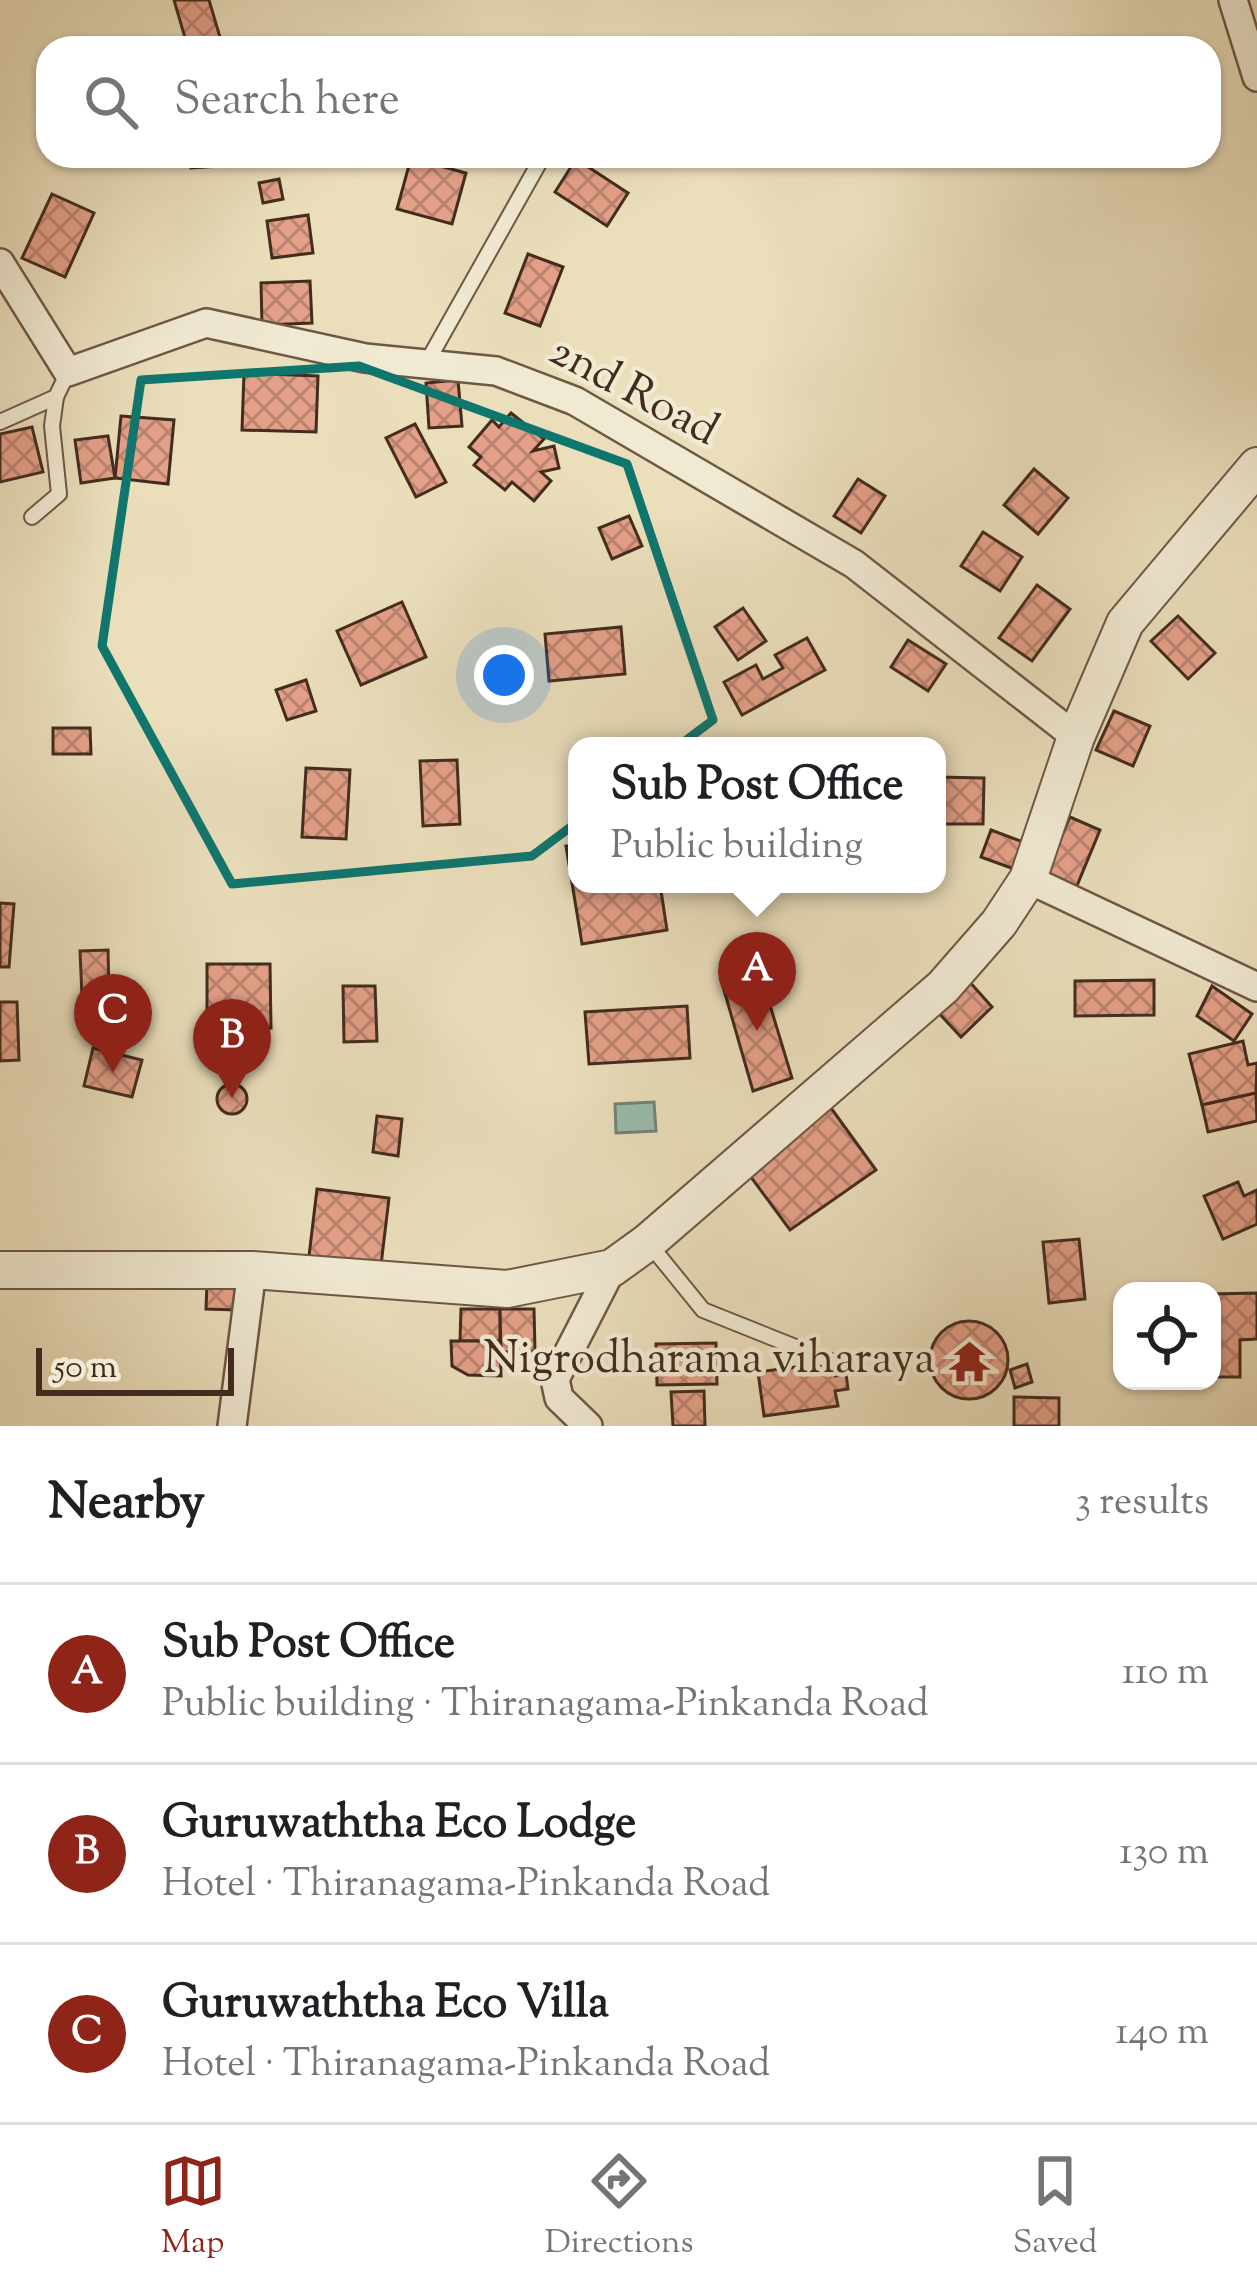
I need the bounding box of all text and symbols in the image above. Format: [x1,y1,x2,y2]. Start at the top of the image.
search box [36,36,1221,168]
icon: search [78,69,144,135]
text: Search here [174,70,400,135]
street label: 2nd Road [537,321,729,465]
your location [474,645,534,705]
popup [568,737,946,893]
text: Sub Post Office [610,755,904,820]
text: Public building [610,820,863,876]
pin: A [718,932,796,1031]
pin: C [74,974,152,1073]
pin: B [193,999,271,1098]
map controls [1113,1282,1221,1390]
button: locate [1113,1282,1221,1390]
place label: Nigrodharama viharaya [483,1329,935,1394]
temple icon: Nigrodharama viharaya [946,1338,992,1384]
scale bar [36,1342,234,1395]
text: 50 m [54,1345,117,1393]
text: Nearby [48,1468,205,1541]
text: 3 results [1075,1476,1209,1532]
text: Sub Post Office [162,1613,455,1678]
text: A [71,1646,103,1702]
text: 110 m [1122,1646,1209,1702]
text: Public building · Thiranagama-Pinkanda Road [162,1678,929,1734]
text: Guruwaththa Eco Lodge [162,1793,636,1858]
text: B [75,1826,99,1882]
text: 130 m [1119,1826,1209,1882]
text: Hotel · Thiranagama-Pinkanda Road [162,1858,770,1914]
text: Guruwaththa Eco Villa [162,1973,609,2038]
text: C [71,2006,103,2062]
text: 140 m [1115,2006,1209,2062]
text: Hotel · Thiranagama-Pinkanda Road [162,2038,770,2094]
tab: Map [160,2148,226,2268]
tab: Directions [545,2148,694,2268]
tab: Saved [1013,2148,1097,2268]

